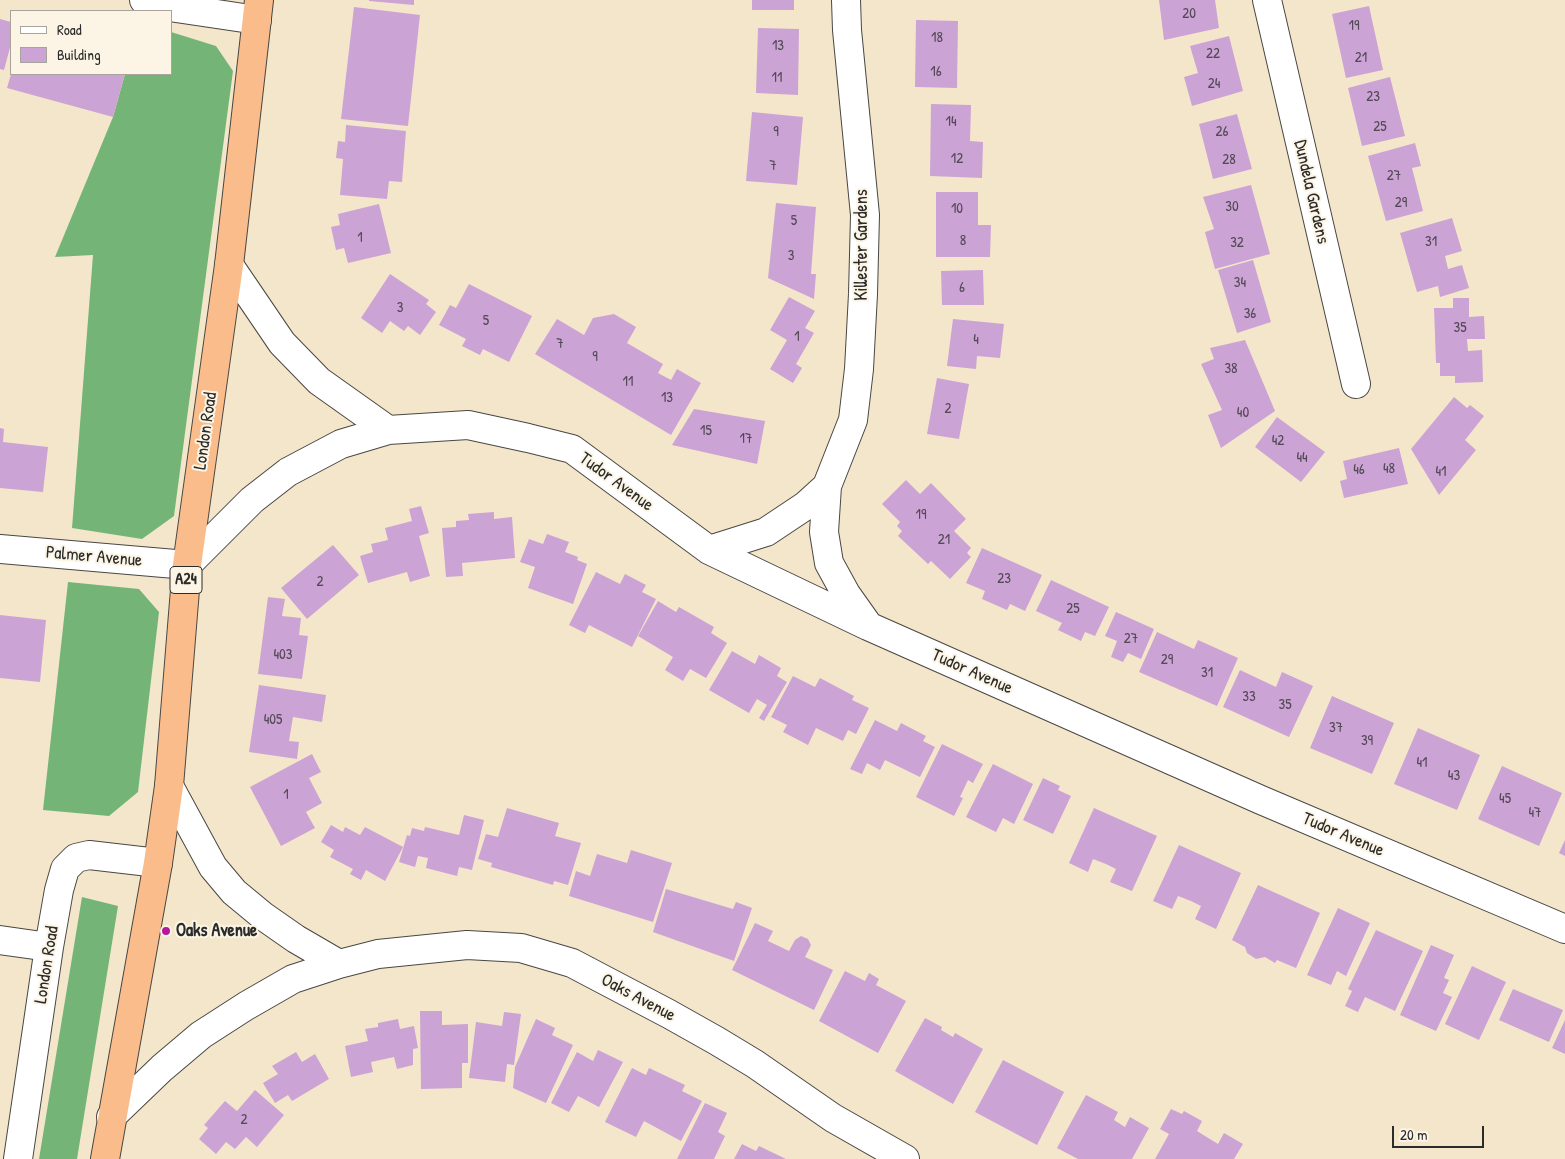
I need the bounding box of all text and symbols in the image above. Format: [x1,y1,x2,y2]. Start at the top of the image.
house number: 20 [1182,5,1196,23]
legend [10,10,172,75]
house number: 19 [1349,17,1359,35]
text: Road [57,19,82,40]
house number: 18 [931,29,943,47]
house number: 13 [772,37,784,55]
text: Building [57,44,101,65]
house number: 22 [1206,45,1220,63]
house number: 21 [1355,49,1367,67]
house number: 16 [930,63,942,81]
house number: 11 [772,69,782,87]
house number: 24 [1208,75,1220,93]
house number: 23 [1366,88,1380,106]
house number: 14 [945,113,957,131]
house number: 25 [1373,118,1387,136]
house number: 9 [773,123,779,141]
house number: 26 [1215,123,1229,141]
street label: Dundela Gardens [1289,138,1333,246]
house number: 12 [951,150,963,168]
house number: 28 [1222,151,1236,169]
house number: 7 [769,157,777,175]
house number: 27 [1387,167,1401,185]
street label: Killester Gardens [851,189,873,301]
house number: 29 [1395,194,1407,212]
house number: 30 [1225,198,1239,216]
house number: 10 [951,200,963,218]
house number: 5 [791,212,797,230]
house number: 1 [357,229,363,247]
house number: 8 [960,232,966,250]
house number: 31 [1425,233,1437,251]
house number: 32 [1230,234,1244,252]
house number: 3 [788,247,794,265]
house number: 34 [1234,274,1246,292]
house number: 6 [959,279,965,297]
house number: 3 [397,299,403,317]
house number: 36 [1244,305,1256,323]
house number: 5 [483,312,489,330]
house number: 35 [1453,319,1467,337]
house number: 1 [794,328,800,346]
house number: 4 [973,331,979,349]
house number: 7 [556,335,564,353]
house number: 9 [592,348,598,366]
house number: 38 [1224,360,1238,378]
house number: 11 [623,373,633,391]
house number: 13 [661,389,673,407]
street label: London Road [190,391,222,471]
house number: 2 [944,400,952,418]
house number: 40 [1237,404,1249,422]
house number: 15 [700,422,712,440]
house number: 17 [740,430,752,448]
house number: 42 [1272,432,1284,450]
street label: Tudor Avenue [575,448,657,516]
house number: 44 [1296,449,1308,467]
house number: 48 [1383,460,1395,478]
house number: 46 [1353,461,1365,479]
house number: 41 [1435,463,1447,481]
house number: 19 [916,506,926,524]
house number: 21 [938,531,950,549]
street label: Palmer Avenue [45,542,143,572]
road number: A24 [170,566,202,594]
house number: 23 [997,570,1011,588]
house number: 2 [316,573,324,591]
house number: 25 [1066,600,1080,618]
house number: 27 [1124,630,1138,648]
street label: Tudor Avenue [928,645,1016,699]
house number: 403 [273,646,293,664]
house number: 29 [1161,651,1173,669]
house number: 31 [1201,664,1213,682]
house number: 33 [1242,688,1256,706]
house number: 35 [1278,696,1292,714]
house number: 405 [264,711,282,729]
house number: 37 [1329,719,1343,737]
house number: 39 [1361,732,1373,750]
house number: 41 [1416,754,1428,772]
house number: 43 [1448,767,1460,785]
house number: 1 [283,786,289,804]
house number: 45 [1499,790,1511,808]
house number: 47 [1528,804,1542,822]
street label: Tudor Avenue [1299,808,1387,862]
place label: Oaks Avenue [176,920,257,942]
street label: London Road [30,925,64,1005]
marker: Oaks Avenue [160,925,172,937]
street label: Oaks Avenue [597,969,679,1027]
house number: 2 [240,1111,248,1129]
scale bar [1395,1116,1488,1148]
text: 20 m [1400,1124,1427,1145]

